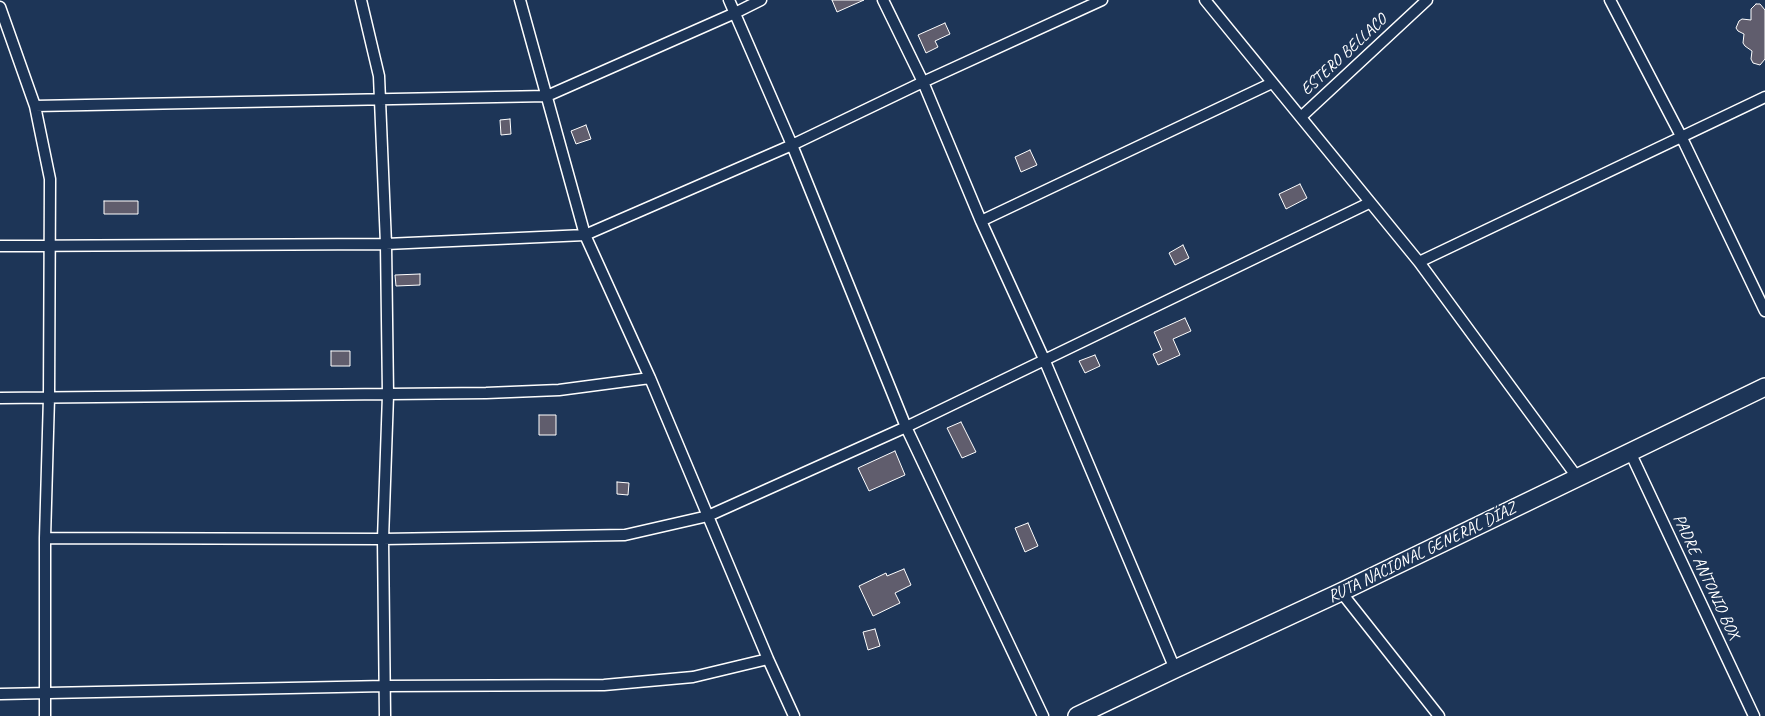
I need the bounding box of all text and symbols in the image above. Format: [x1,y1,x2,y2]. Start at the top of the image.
street label: ESTERO BELLACO [1297,10,1391,100]
street label: RUTA NACIONAL GENERAL DÍAZ [1325,499,1519,607]
street label: PADRE ANTONIO BOX [1668,511,1744,643]

